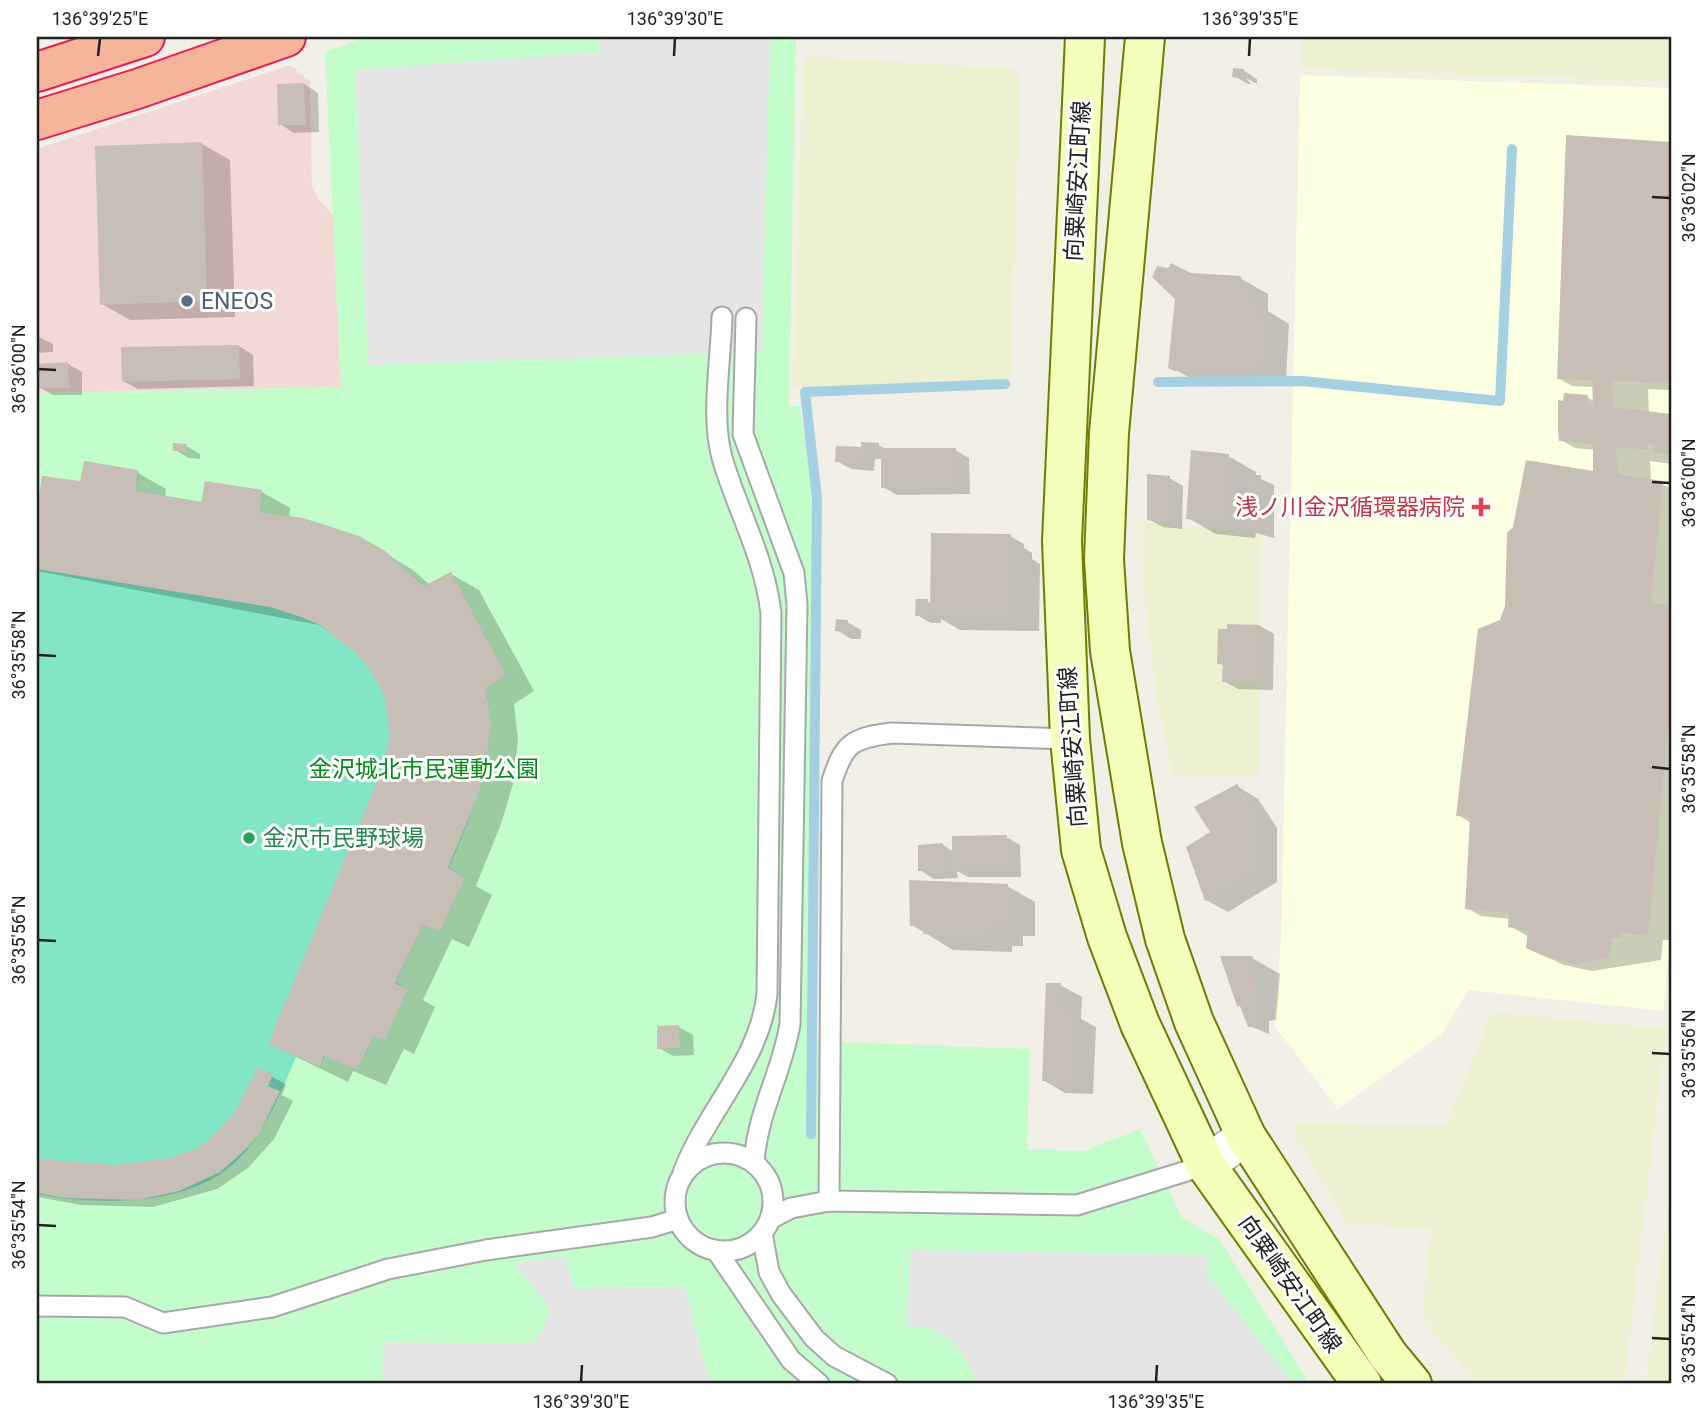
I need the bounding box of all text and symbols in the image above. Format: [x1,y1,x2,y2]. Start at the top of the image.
text: 136°39'25"E [52,8,148,29]
text: 136°39'30"E [627,8,723,29]
text: 136°39'35"E [1202,8,1298,29]
street label: 向粟崎安江町線 [1060,100,1096,262]
text: 36°36'02"N [1678,153,1699,243]
place label: ENEOS [201,288,273,315]
marker: ENEOS [179,293,195,309]
text: 36°36'00"N [8,324,29,414]
text: 36°36'00"N [1678,438,1699,528]
place label: 浅ノ川金沢循環器病院 [1235,494,1465,521]
marker: 浅ノ川金沢循環器病院 [1471,497,1491,517]
text: 36°35'58"N [8,610,29,700]
street label: 向粟崎安江町線 [1054,666,1092,828]
text: 36°35'58"N [1678,724,1699,814]
park label: 金沢城北市民運動公園 [309,756,539,783]
place label: 金沢市民野球場 [263,825,424,852]
marker: 金沢市民野球場 [241,830,257,846]
text: 36°35'56"N [8,895,29,985]
text: 36°35'56"N [1678,1009,1699,1099]
text: 36°35'54"N [8,1180,29,1270]
street label: 向粟崎安江町線 [1233,1210,1347,1358]
text: 36°35'54"N [1678,1294,1699,1384]
text: 136°39'30"E [533,1391,629,1412]
text: 136°39'35"E [1108,1391,1204,1412]

